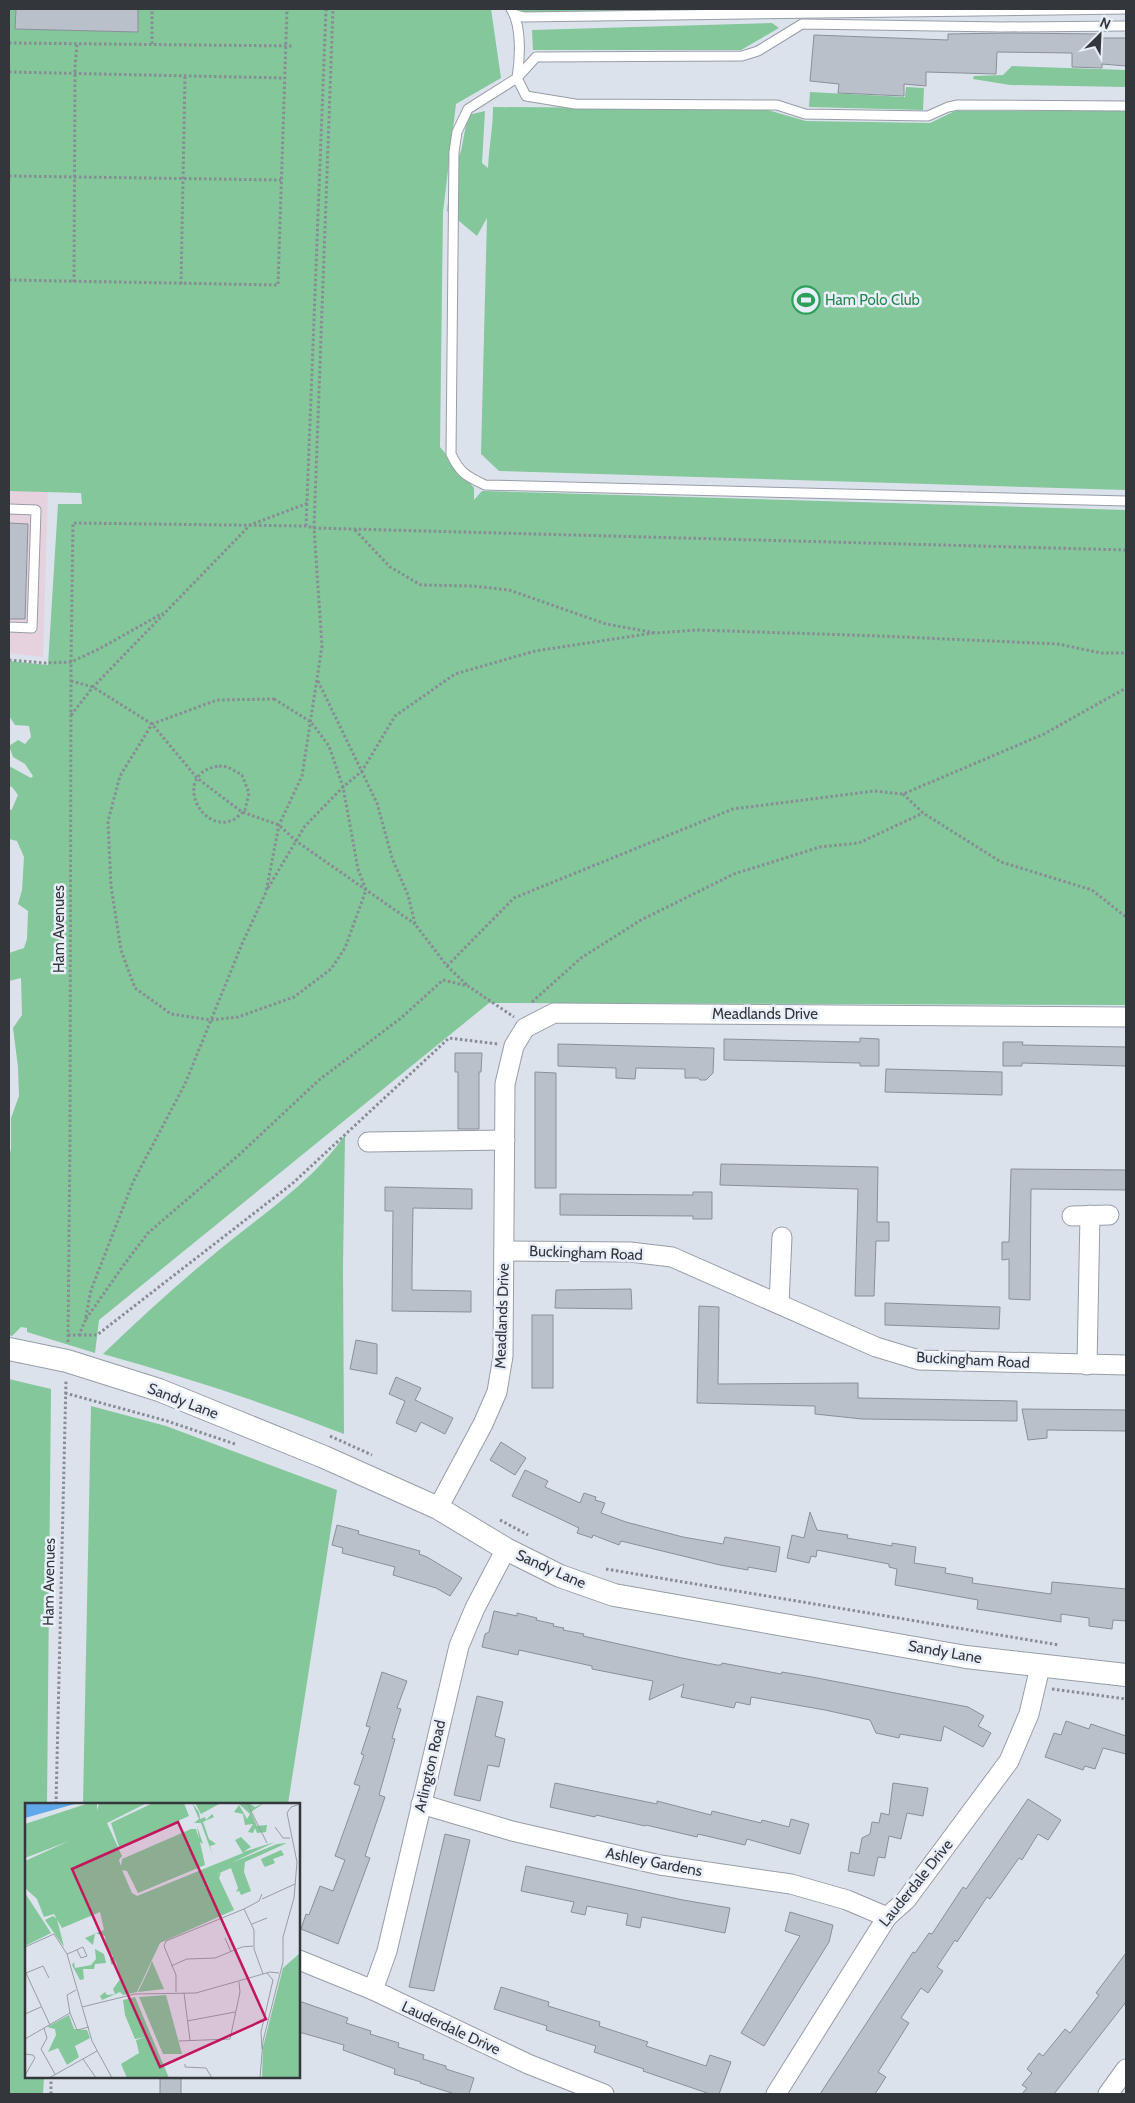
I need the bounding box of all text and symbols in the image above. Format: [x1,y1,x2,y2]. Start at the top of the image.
north arrow [1075,10,1125,60]
text: N [1097,13,1113,33]
sports icon: Ham Polo Club [791,285,821,315]
place label: Ham Polo Club [825,291,920,309]
street label: Ham Avenues [50,885,68,973]
street label: Meadlands Drive [712,1005,818,1023]
street label: Buckingham Road [529,1242,643,1264]
street label: Meadlands Drive [491,1262,513,1369]
street label: Buckingham Road [916,1348,1030,1372]
street label: Sandy Lane [145,1379,221,1423]
street label: Ham Avenues [39,1538,59,1626]
street label: Sandy Lane [513,1546,589,1592]
street label: Sandy Lane [907,1637,984,1667]
street label: Arlington Road [411,1718,449,1814]
inset map [25,1803,300,2078]
street label: Lauderdale Drive [875,1836,957,1930]
street label: Ashley Gardens [604,1844,704,1880]
street label: Lauderdale Drive [399,1997,503,2059]

